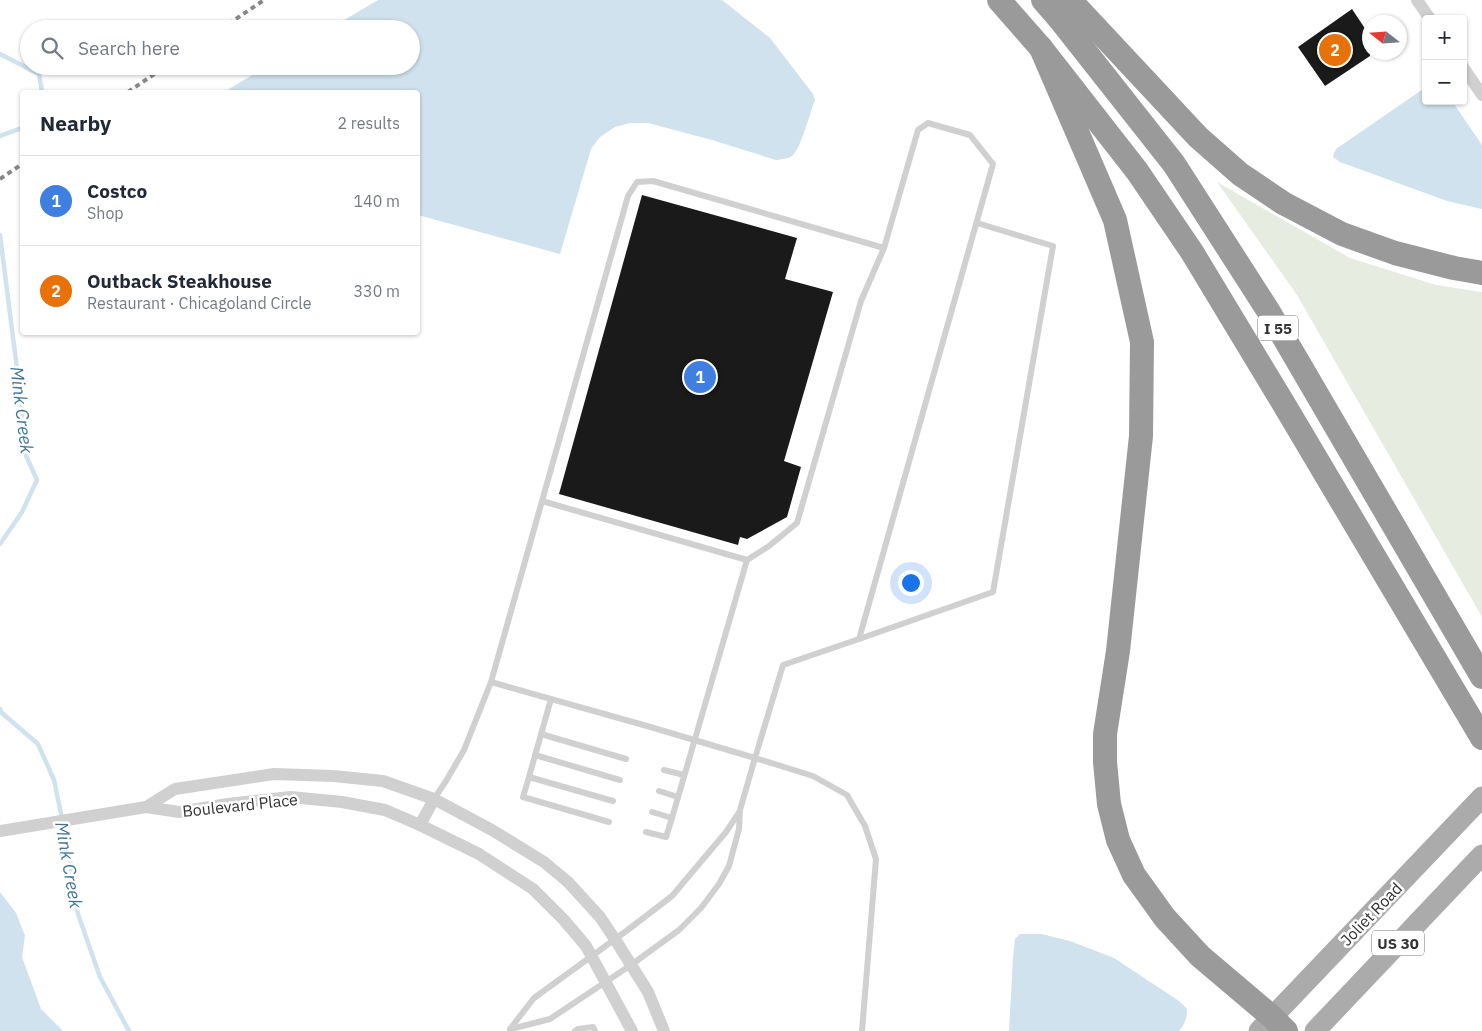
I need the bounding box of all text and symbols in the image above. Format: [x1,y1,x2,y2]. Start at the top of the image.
north arrow [1362,15,1407,60]
map controls [1422,15,1467,105]
button: + [1422,15,1467,60]
search box [20,20,420,75]
pin: 2 [1319,31,1351,69]
icon: search [38,34,66,62]
text: Search here [78,36,180,60]
button: − [1422,60,1467,105]
text: Nearby [40,109,111,137]
text: 2 results [337,113,400,133]
text: Costco [87,179,147,203]
text: 1 [51,191,61,211]
text: 140 m [353,191,400,211]
text: Shop [87,203,124,223]
text: Outback Steakhouse [87,269,272,293]
text: 2 [51,281,61,301]
text: 330 m [353,281,400,301]
text: Restaurant · Chicagoland Circle [87,293,311,313]
road number: I 55 [1258,316,1298,340]
pin: 1 [684,358,716,396]
water label: Mink Creek [5,365,39,456]
your location [898,570,924,596]
street label: Boulevard Place [181,789,299,821]
water label: Mink Creek [50,820,88,911]
street label: Joliet Road [1336,878,1406,950]
road number: US 30 [1372,930,1424,956]

